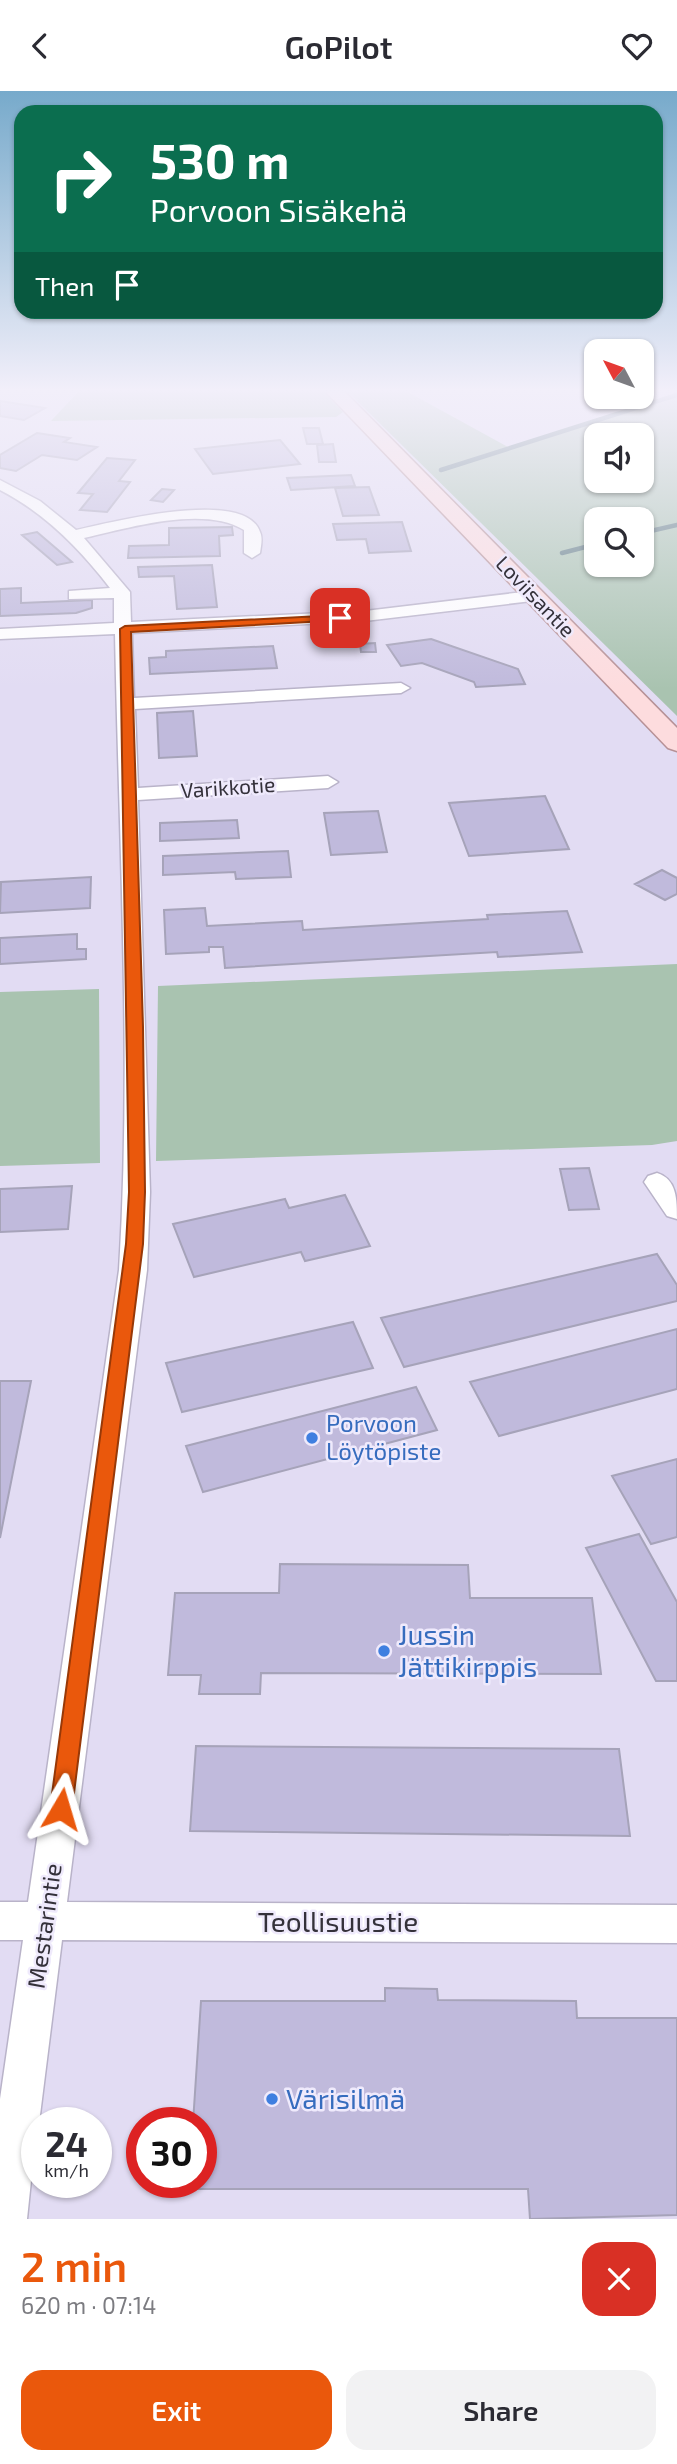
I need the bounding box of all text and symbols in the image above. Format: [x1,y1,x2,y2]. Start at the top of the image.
icon: back [21,27,59,65]
text: GoPilot [284,27,393,65]
icon: heart [618,27,656,65]
text: 530 m [150,130,290,189]
icon: right [35,133,126,224]
text: Porvoon Sisäkehä [150,190,407,228]
icon: arrive [108,266,146,304]
text: Then [35,270,94,301]
north arrow [584,339,654,409]
map controls [584,339,654,577]
button: sound [584,423,654,493]
button: search [584,507,654,577]
street label: Loviisantie [491,550,581,642]
pin [310,588,370,648]
icon: arrive [321,599,359,637]
street label: Varikkotie [180,771,276,802]
place label: Porvoon Löytöpiste [326,1408,441,1465]
marker: Porvoon Löytöpiste [304,1430,320,1446]
place label: Jussin Jättikirppis [398,1617,537,1683]
marker: Jussin Jättikirppis [376,1643,392,1659]
position arrow [24,1772,98,1846]
street label: Mestarintie [20,1861,67,1990]
street label: Teollisuustie [258,1904,418,1938]
place label: Värisilmä [286,2081,405,2115]
marker: Värisilmä [264,2091,280,2107]
speed limit sign: 30 [126,2107,217,2198]
text: 24 [45,2122,88,2164]
text: km/h [44,2159,89,2181]
text: 2 min [21,2240,127,2290]
button: close [582,2242,656,2316]
text: 620 m · 07:14 [21,2291,156,2319]
button: Exit [21,2370,332,2450]
button: Share [346,2370,656,2450]

